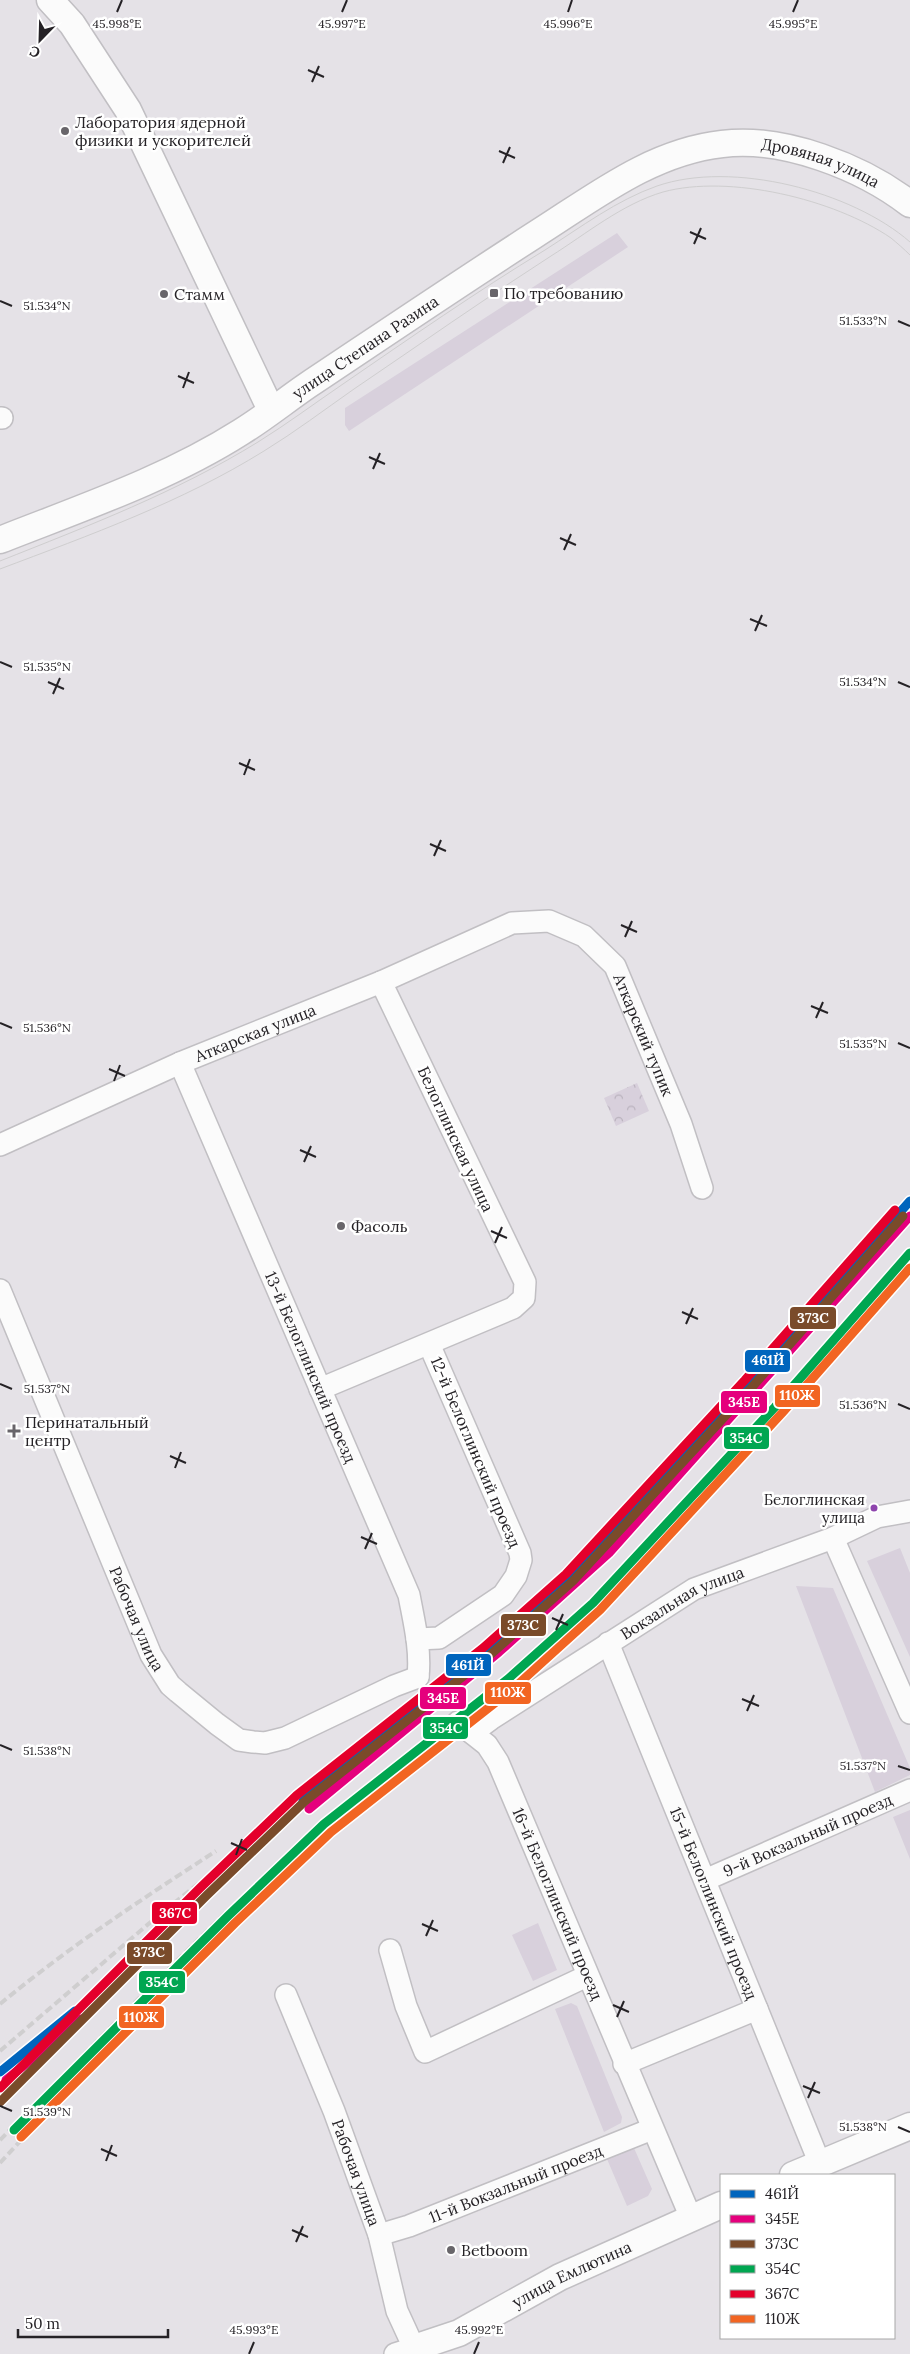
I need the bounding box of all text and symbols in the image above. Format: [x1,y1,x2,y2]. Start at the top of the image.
north arrow [15,15,65,65]
text: 45.998°E [93,16,141,31]
text: 45.997°E [318,16,366,31]
text: 45.996°E [543,16,593,31]
text: 45.995°E [769,16,817,31]
text: С [27,42,43,62]
place label: Лаборатория ядерной физики и ускорителей [75,112,251,150]
marker: Лаборатория ядерной физики и ускорителей [59,125,71,137]
street label: Дровяная улица [760,134,883,192]
place label: По требованию [504,283,623,303]
place label: Стамм [174,284,225,304]
marker: По требованию [488,287,500,299]
marker: Стамм [158,288,170,300]
street label: улица Степана Разина [288,291,442,403]
text: 51.534°N [23,298,71,313]
text: 51.533°N [839,313,887,328]
text: 51.535°N [23,659,71,674]
text: 51.534°N [839,674,887,689]
street label: Аткарский тупик [609,970,678,1099]
street label: Аткарская улица [191,999,319,1066]
text: 51.536°N [23,1020,71,1035]
text: 51.535°N [839,1036,887,1051]
street label: Белоглинская улица [414,1063,498,1215]
place label: Фасоль [351,1216,408,1236]
marker: Фасоль [335,1220,347,1232]
street label: 13-й Белоглинский проезд [261,1268,361,1466]
line badge: 373C [789,1306,837,1330]
text: 373C [797,1309,829,1327]
line badge: 461Й [744,1349,791,1373]
text: 461Й [752,1351,784,1369]
street label: 12-й Белоглинский проезд [427,1353,526,1551]
text: 51.537°N [24,1381,70,1396]
line badge: 110Ж [774,1384,821,1408]
text: 110Ж [780,1386,815,1404]
line badge: 345Е [720,1390,768,1414]
text: 345Е [728,1393,760,1411]
text: 51.536°N [839,1397,887,1412]
place label: Перинатальный центр [25,1412,149,1450]
marker: Перинатальный центр [7,1424,21,1438]
line badge: 354С [723,1426,770,1450]
text: 354С [730,1429,763,1447]
place label: Белоглинская улица [764,1490,865,1527]
marker: Белоглинская улица [869,1503,879,1513]
street label: Вокзальная улица [616,1562,747,1644]
street label: Рабочая улица [105,1563,169,1675]
line badge: 373C [500,1613,547,1637]
text: 373C [507,1616,539,1634]
line badge: 461Й [445,1653,492,1677]
text: 461Й [452,1656,484,1674]
line badge: 110Ж [484,1681,532,1705]
text: 110Ж [491,1683,526,1701]
line badge: 345Е [419,1686,467,1710]
text: 345Е [427,1689,459,1707]
line badge: 354С [422,1716,469,1740]
text: 354С [430,1719,463,1737]
text: 51.538°N [23,1743,71,1758]
text: 51.537°N [840,1758,886,1773]
street label: 9-й Вокзальный проезд [720,1789,896,1881]
street label: 16-й Белоглинский проезд [508,1804,608,2003]
street label: 15-й Белоглинский проезд [666,1804,762,2003]
line badge: 367С [151,1901,198,1925]
text: 367С [159,1904,191,1922]
line badge: 373C [126,1941,173,1965]
text: 373C [133,1943,165,1961]
line badge: 354С [138,1970,186,1994]
text: 354С [146,1973,179,1991]
line badge: 110Ж [118,2005,165,2029]
text: 110Ж [124,2008,159,2026]
text: 51.539°N [23,2104,71,2119]
street label: Рабочая улица [328,2116,385,2229]
text: 51.538°N [839,2119,887,2134]
street label: 11-й Вокзальный проезд [426,2140,606,2227]
legend [720,2174,895,2339]
text: 461Й [765,2184,799,2203]
text: 345Е [765,2209,799,2228]
text: 373C [765,2234,799,2253]
street label: улица Емлютина [508,2236,634,2312]
place label: Betboom [461,2240,528,2260]
marker: Betboom [445,2244,457,2256]
text: 354С [765,2259,801,2278]
text: 367С [765,2284,800,2303]
scale bar [18,2306,168,2338]
text: 110Ж [765,2309,800,2328]
text: 50 m [25,2314,60,2333]
text: 45.993°E [230,2322,278,2337]
text: 45.992°E [455,2322,503,2337]

